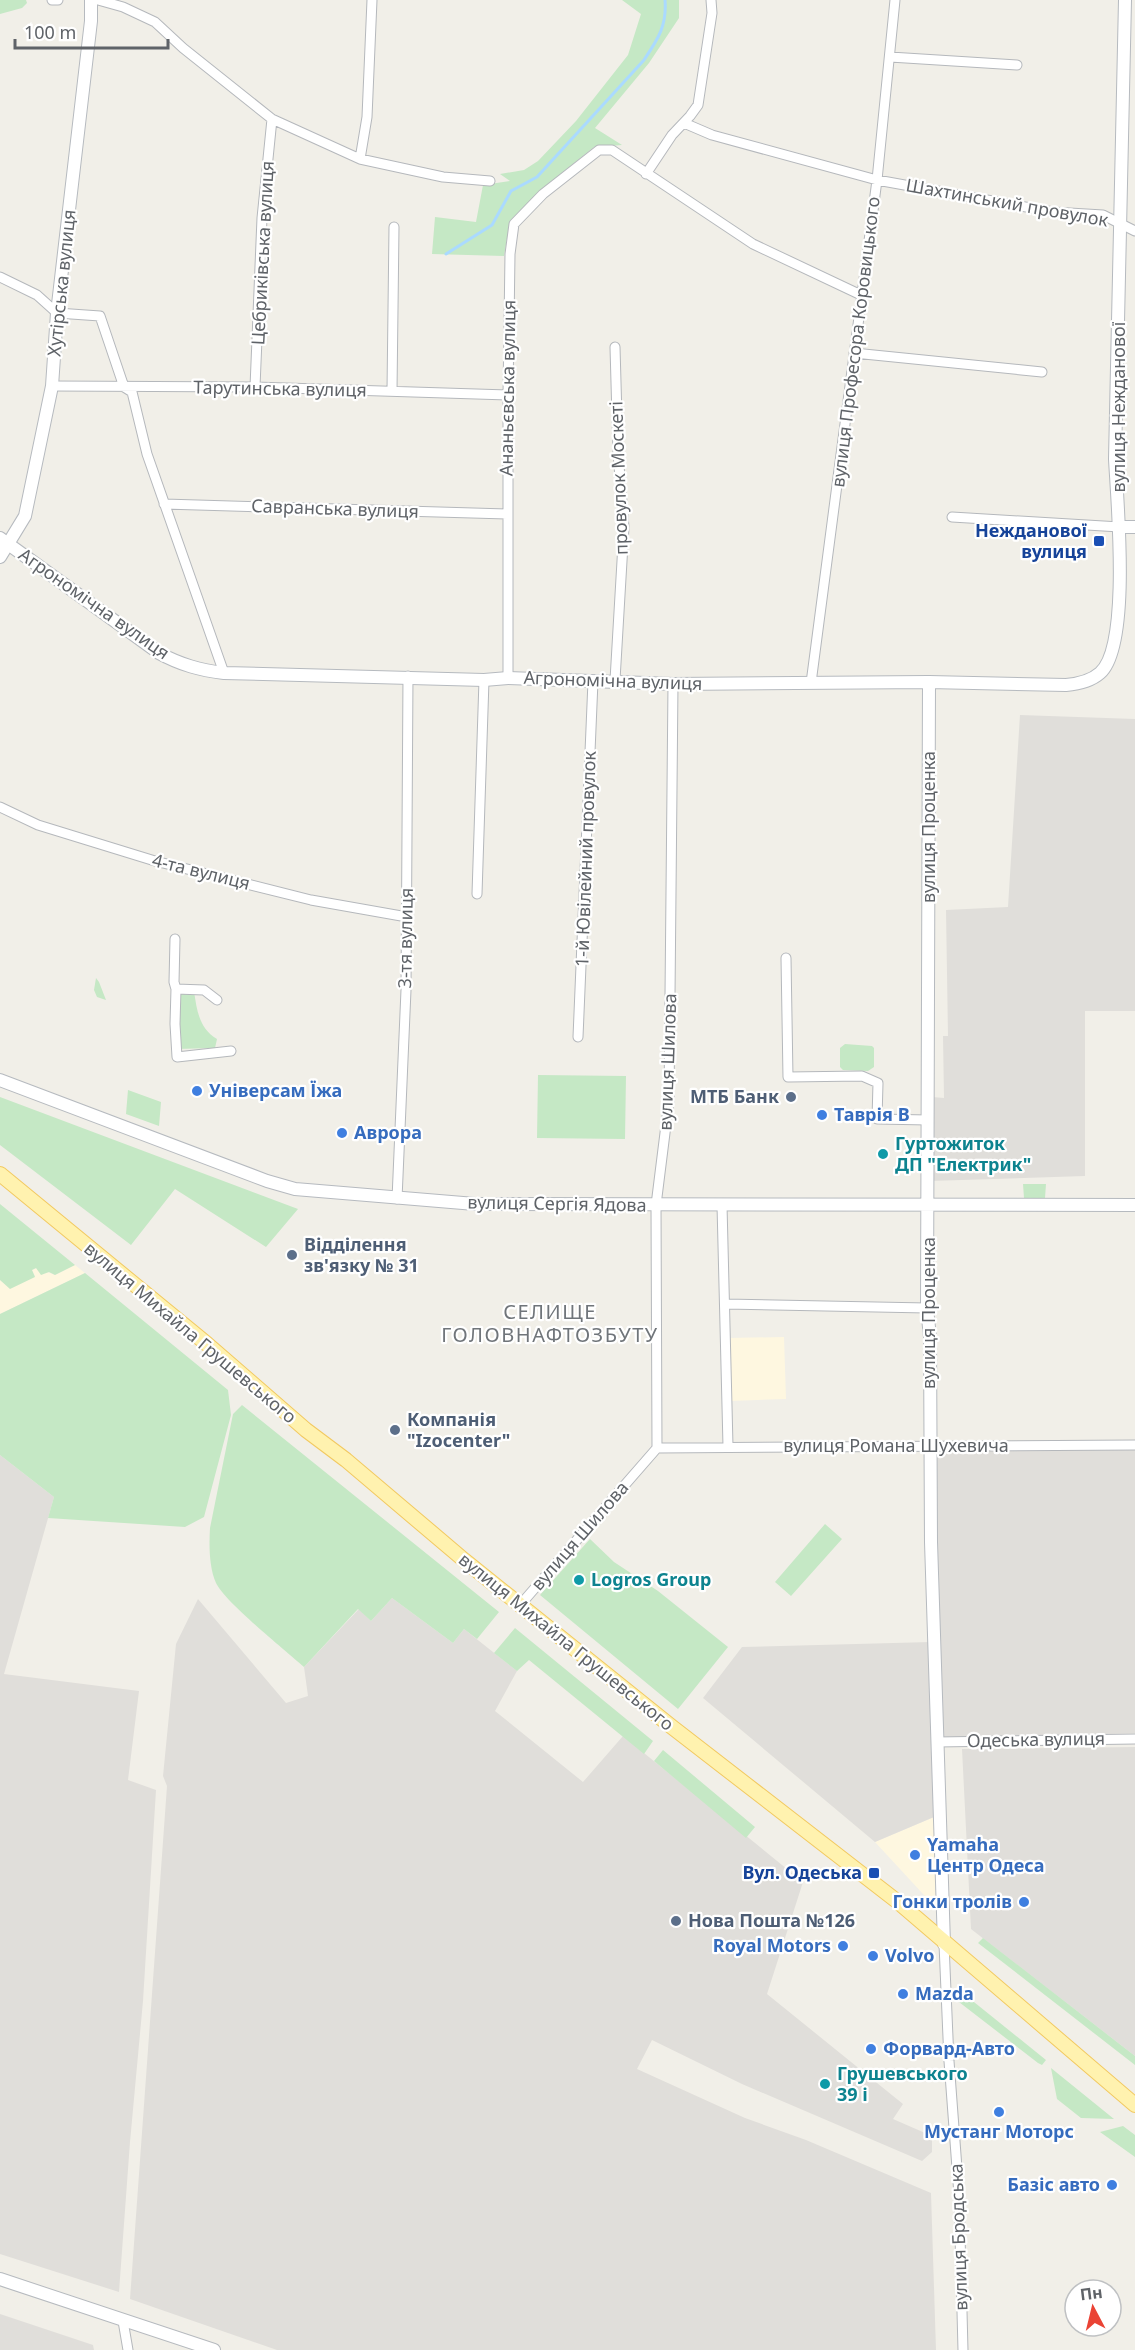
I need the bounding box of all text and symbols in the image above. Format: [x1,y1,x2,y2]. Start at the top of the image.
scale bar [15,12,168,50]
text: 100 m [24,20,76,44]
street label: Цебриківська вулиця [245,160,279,346]
street label: Шахтинський провулок [904,172,1111,232]
street label: вулиця Професора Коровицького [825,195,885,489]
street label: Хутірська вулиця [41,208,81,357]
street label: Ананьєвська вулиця [493,300,521,476]
street label: вулиця Нежданової [1106,321,1130,492]
street label: Тарутинська вулиця [193,374,367,402]
street label: провулок Москеті [603,401,633,555]
street label: Савранська вулиця [251,493,419,523]
place label: Нежданової вулиця [975,518,1088,563]
marker: Нежданової вулиця [1092,534,1106,548]
street label: Агрономічна вулиця [14,542,175,664]
street label: Агрономічна вулиця [523,665,703,695]
street label: 1-й Ювілейний провулок [569,750,601,967]
street label: вулиця Проценка [916,751,940,903]
street label: 4-та вулиця [150,847,253,895]
street label: 3-тя вулиця [392,887,418,988]
street label: вулиця Шилова [653,993,681,1131]
place label: Універсам Їжа [209,1078,342,1102]
marker: Універсам Їжа [190,1084,204,1098]
place label: МТБ Банк [690,1084,779,1108]
marker: МТБ Банк [784,1090,798,1104]
place label: Таврія В [834,1102,910,1126]
marker: Таврія В [815,1108,829,1122]
place label: Аврора [354,1120,422,1144]
marker: Аврора [335,1126,349,1140]
place label: Гуртожиток ДП "Електрик" [895,1131,1031,1176]
marker: Гуртожиток ДП "Електрик" [876,1147,890,1161]
street label: вулиця Сергія Ядова [467,1189,647,1217]
place label: Відділення зв'язку № 31 [304,1232,419,1277]
street label: вулиця Михайла Грушевського [79,1236,302,1428]
street label: вулиця Проценка [916,1237,940,1389]
marker: Відділення зв'язку № 31 [285,1248,299,1262]
district label: СЕЛИЩЕ ГОЛОВНАФТОЗБУТУ [441,1298,659,1348]
place label: Компанія "Izocenter" [407,1407,510,1452]
marker: Компанія "Izocenter" [388,1423,402,1437]
street label: вулиця Романа Шухевича [783,1433,1009,1457]
street label: вулиця Шилова [525,1476,633,1595]
street label: вулиця Михайла Грушевського [454,1547,679,1736]
place label: Logros Group [591,1567,711,1591]
marker: Logros Group [572,1573,586,1587]
street label: Одеська вулиця [967,1726,1105,1752]
place label: Yamaha Центр Одеса [927,1832,1044,1877]
marker: Yamaha Центр Одеса [908,1848,922,1862]
place label: Вул. Одеська [742,1860,862,1884]
marker: Вул. Одеська [867,1866,881,1880]
place label: Гонки тролів [893,1889,1012,1913]
marker: Гонки тролів [1017,1895,1031,1909]
place label: Нова Пошта №126 [688,1908,855,1932]
marker: Нова Пошта №126 [669,1914,683,1928]
place label: Royal Motors [713,1933,831,1957]
marker: Royal Motors [836,1939,850,1953]
place label: Volvo [885,1943,934,1967]
marker: Volvo [866,1949,880,1963]
place label: Mazda [915,1981,974,2005]
marker: Mazda [896,1987,910,2001]
place label: Форвард-Авто [883,2036,1015,2060]
marker: Форвард-Авто [864,2042,878,2056]
place label: Грушевського 39 і [837,2061,968,2106]
marker: Грушевського 39 і [818,2077,832,2091]
marker: Мустанг Моторс [992,2105,1006,2119]
place label: Мустанг Моторс [924,2119,1074,2143]
street label: вулиця Бродська [943,2163,973,2311]
place label: Базіс авто [1007,2172,1100,2196]
marker: Базіс авто [1105,2178,1119,2192]
north arrow [1063,2278,1123,2338]
text: Пн [1079,2281,1104,2305]

